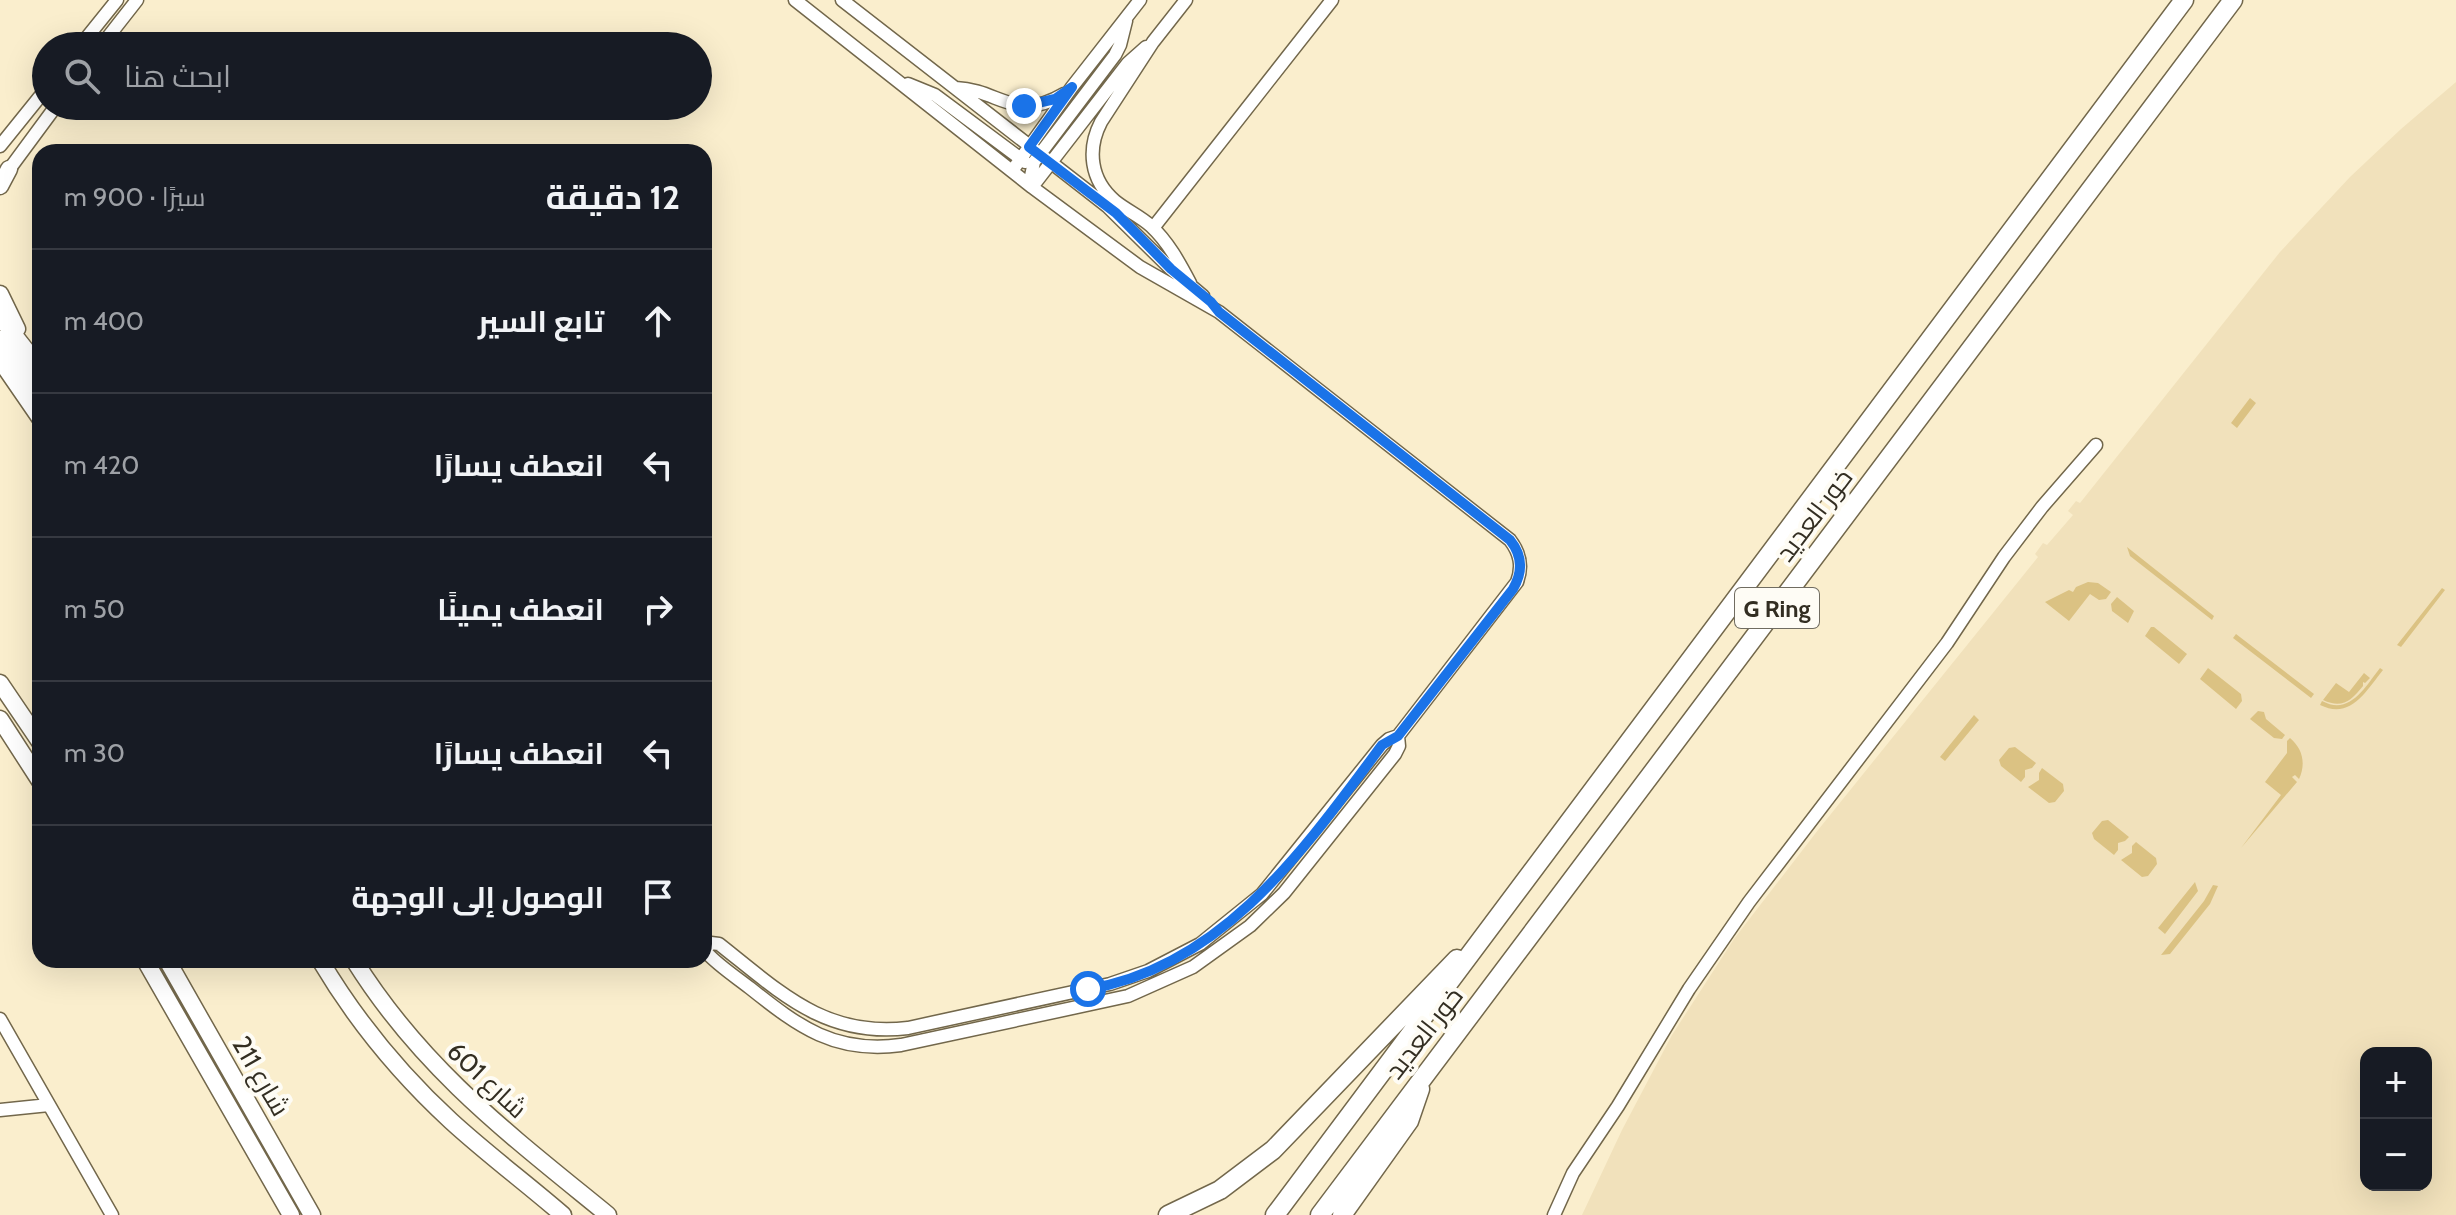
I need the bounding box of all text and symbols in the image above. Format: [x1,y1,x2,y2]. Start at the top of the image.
search box [32,32,712,120]
icon: search [60,54,104,98]
text: ابحث هنا [124,58,231,95]
route end [1006,88,1042,124]
text: 12 دقيقة [546,176,680,218]
text: سيرًا · 900 m [64,181,206,213]
icon: ahead [636,299,680,343]
text: تابع السير [478,303,604,340]
text: 400 m [64,305,144,337]
icon: left [636,443,680,487]
text: انعطف يسارًا [434,447,604,484]
text: 420 m [64,449,139,481]
street label: خور العديد [1769,462,1859,568]
icon: right [636,587,680,631]
road number: G Ring [1735,588,1819,628]
text: انعطف يمينًا [437,591,604,628]
text: 50 m [64,593,125,625]
icon: left [636,731,680,775]
text: انعطف يسارًا [434,735,604,772]
text: 30 m [64,737,125,769]
icon: arrive [636,875,680,919]
text: الوصول إلى الوجهة [351,879,604,916]
route start [1070,971,1106,1007]
street label: خور العديد [1378,981,1470,1085]
street label: شارع 211 [225,1030,297,1122]
street label: شارع 601 [440,1035,534,1126]
map controls [2360,1047,2432,1191]
button: + [2360,1047,2432,1119]
button: − [2360,1119,2432,1191]

